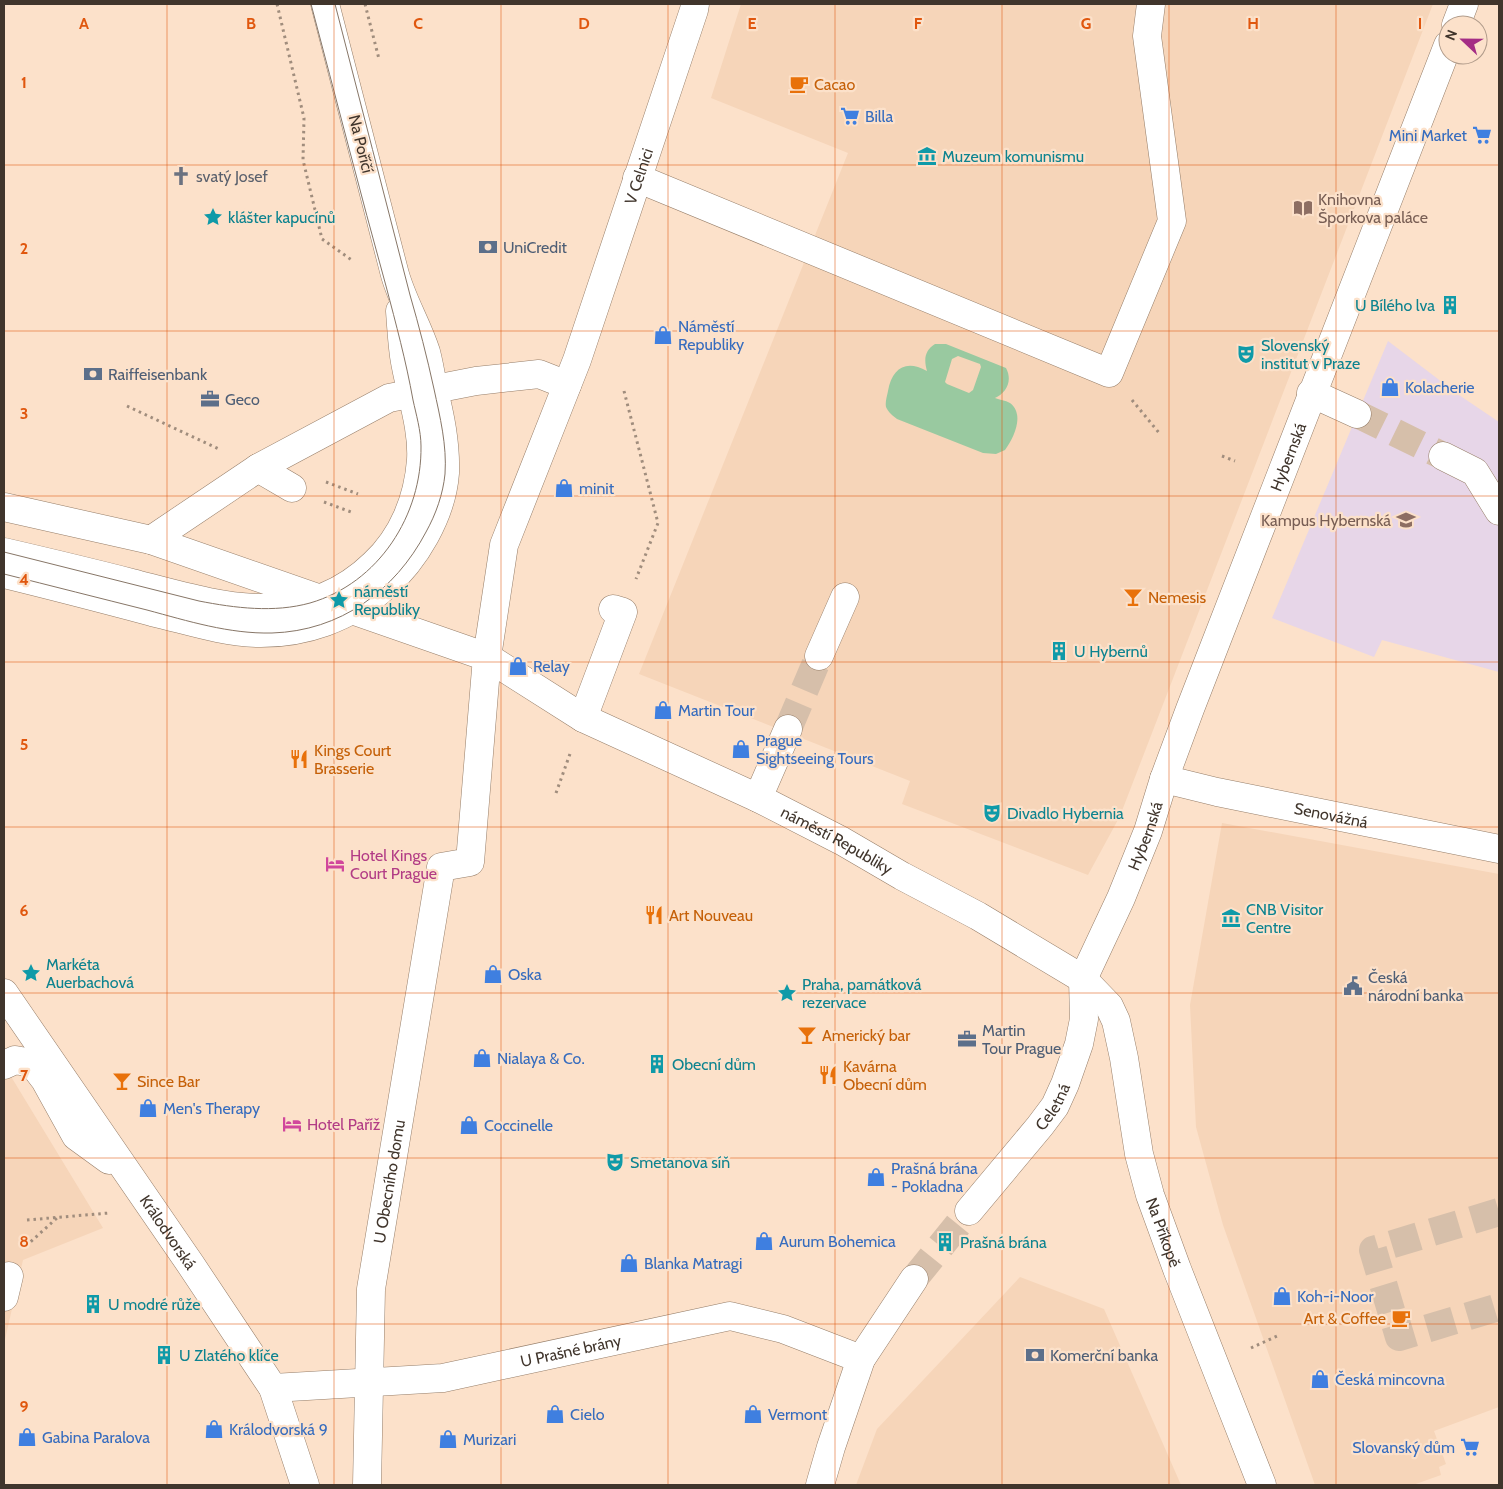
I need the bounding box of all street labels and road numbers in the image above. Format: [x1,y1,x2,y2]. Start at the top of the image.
street label: Na Poříčí [345,113,378,176]
street label: V Celnici [620,146,657,207]
street label: Hybernská [1266,420,1310,494]
street label: Senovážná [1293,798,1370,832]
street label: Hybernská [1124,799,1166,873]
street label: náměstí Republiky [778,802,896,878]
street label: Celetná [1031,1080,1074,1134]
street label: U Obecního domu [369,1118,408,1245]
street label: Králodvorská [136,1191,201,1273]
street label: Na Příkopě [1142,1195,1185,1270]
street label: U Prašné brány [519,1330,623,1371]

